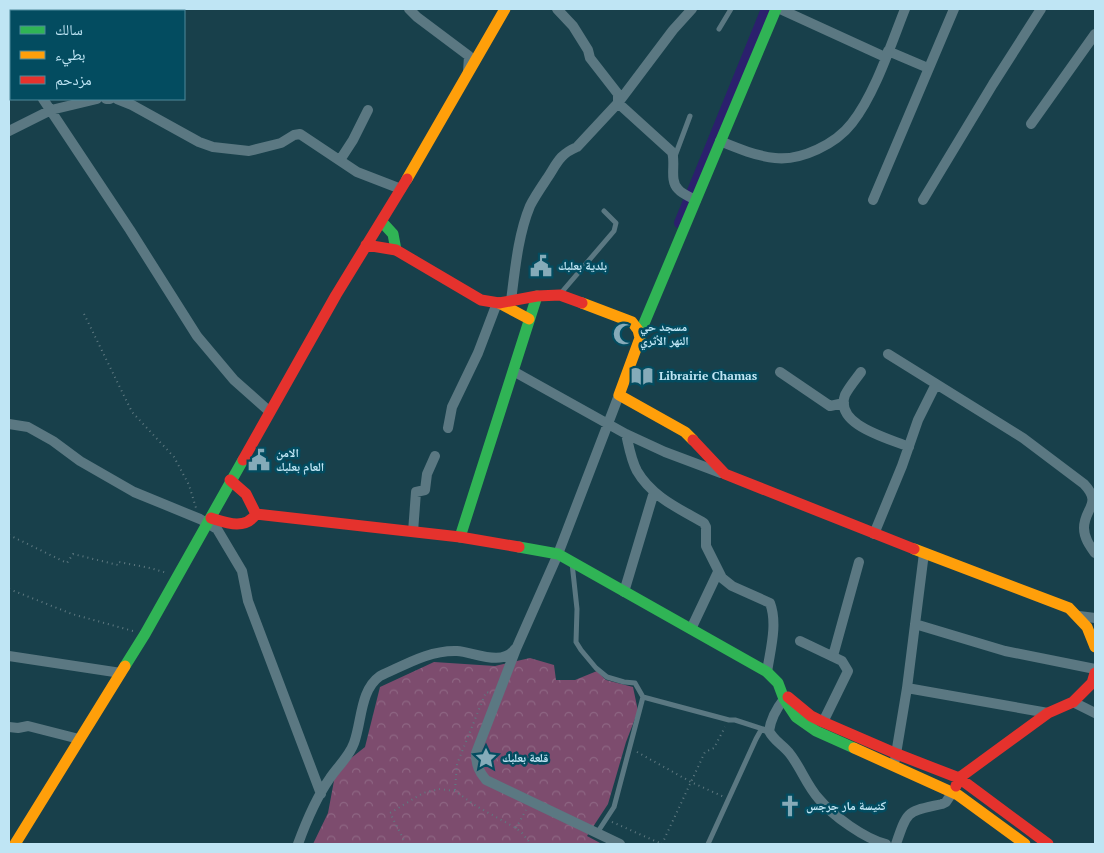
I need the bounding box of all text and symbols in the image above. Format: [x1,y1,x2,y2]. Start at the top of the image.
legend [10,10,185,100]
text: سالك [55,19,83,39]
text: بطيء [55,44,85,67]
text: مزدحم [55,69,92,90]
public building icon: بلدية بعلبك [528,253,554,279]
place label: بلدية بعلبك [558,258,607,273]
place label: مسجد حي النهر الأثري [640,319,689,351]
mosque icon: مسجد حي النهر الأثري [611,321,637,347]
library icon: Librairie Chamas [629,363,655,389]
place label: Librairie Chamas [659,368,758,383]
place label: الامن العام بعلبك [276,445,324,475]
public building icon: الامن العام بعلبك [246,447,272,473]
place icon: قلعة بعلبك [473,745,499,771]
place label: قلعة بعلبك [502,750,548,765]
church icon: كنيسة مار جرجس [777,793,803,819]
place label: كنيسة مار جرجس [806,798,887,814]

